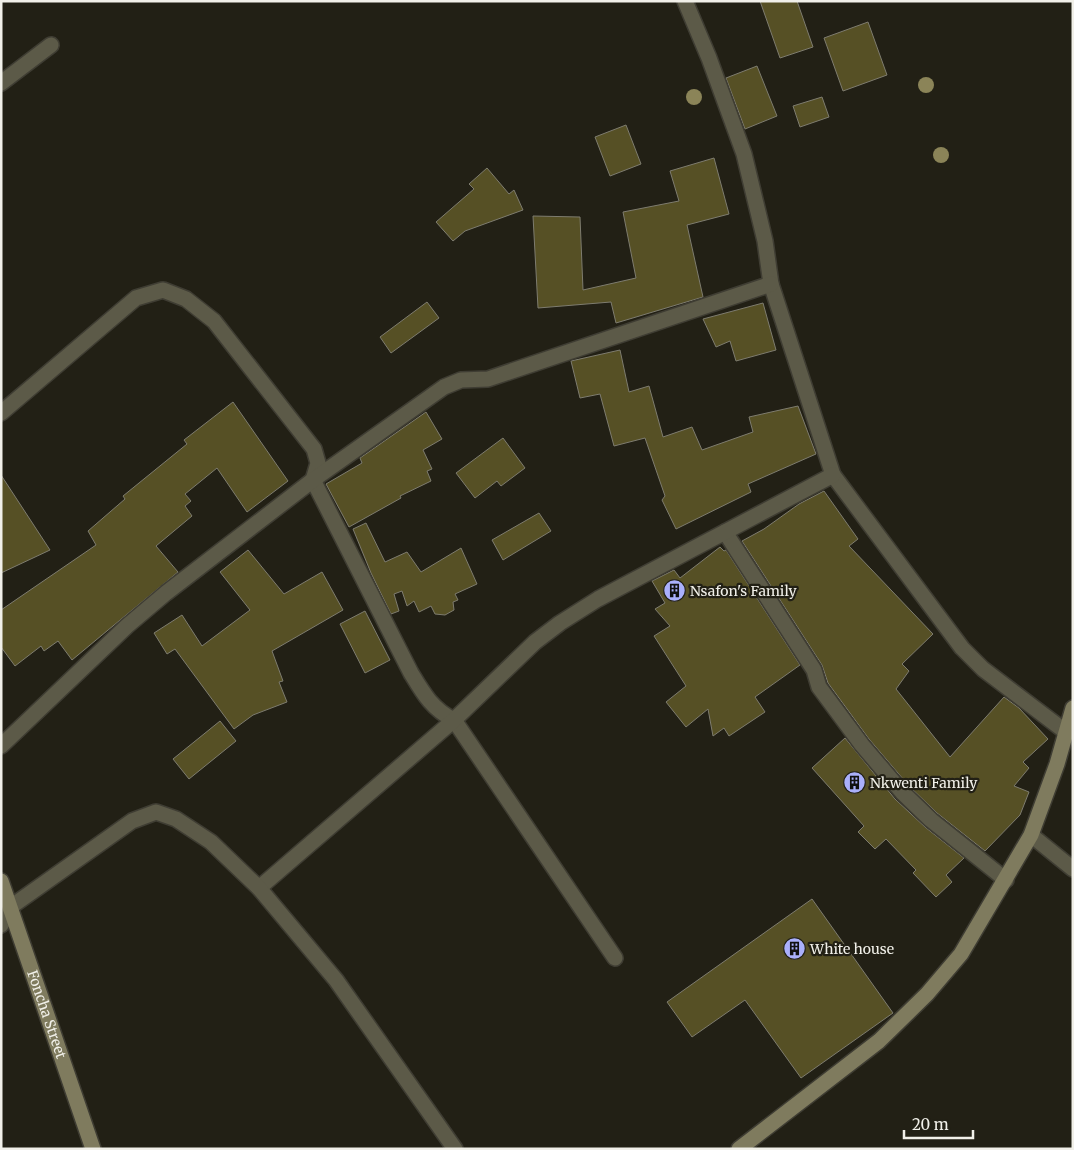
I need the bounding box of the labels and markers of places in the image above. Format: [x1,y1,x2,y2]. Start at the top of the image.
building icon: Nsafon's Family [662,579,686,603]
place label: Nsafon's Family [690,582,797,600]
building icon: Nkwenti Family [842,771,866,795]
place label: Nkwenti Family [870,774,978,792]
building icon: White house [782,937,806,961]
place label: White house [809,940,894,958]

